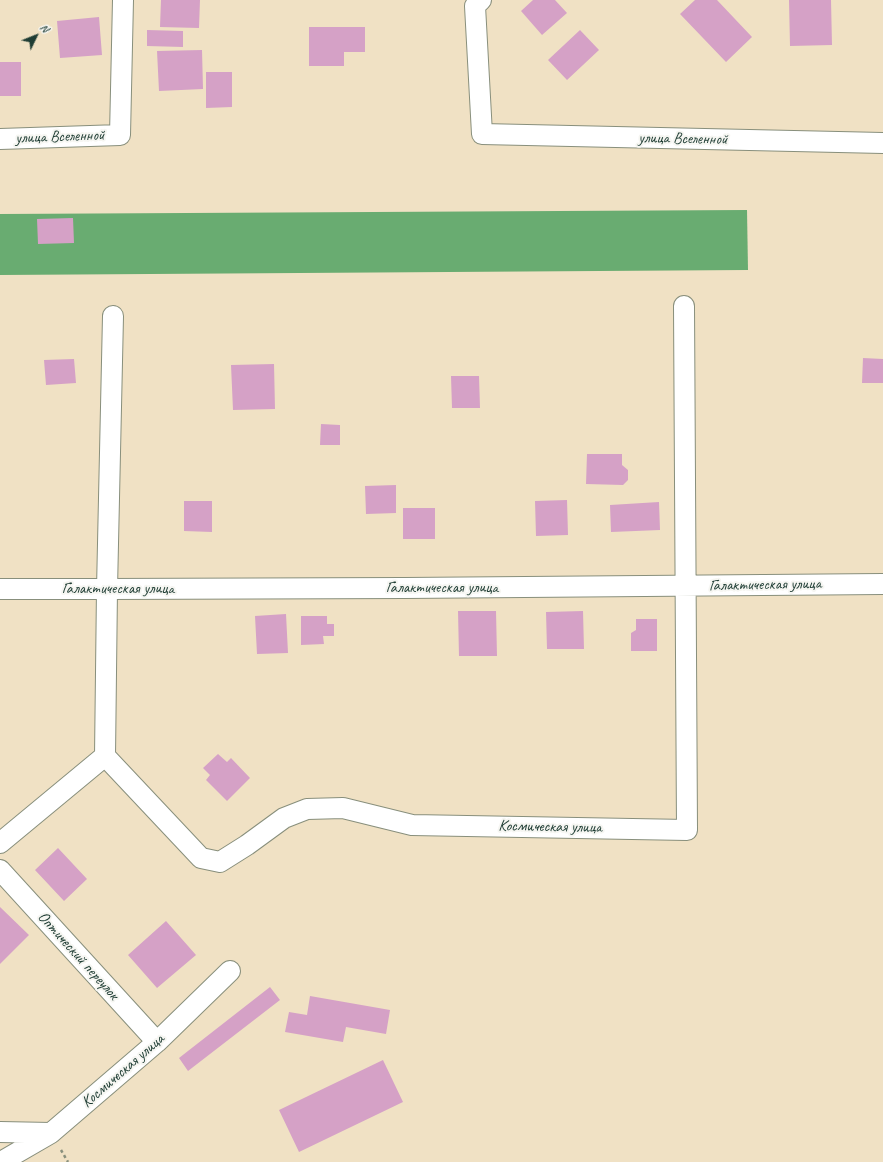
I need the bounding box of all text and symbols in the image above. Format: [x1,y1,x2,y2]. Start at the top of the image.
north arrow [16,16,56,56]
text: N [37,21,52,35]
street label: улица Вселенной [15,126,105,148]
street label: улица Вселенной [638,129,728,149]
street label: Галактическая улица [709,574,821,596]
street label: Галактическая улица [386,578,498,598]
street label: Галактическая улица [62,579,174,599]
street label: Космическая улица [498,816,602,838]
street label: Оптический переулок [33,908,123,1004]
street label: Космическая улица [78,1030,168,1112]

